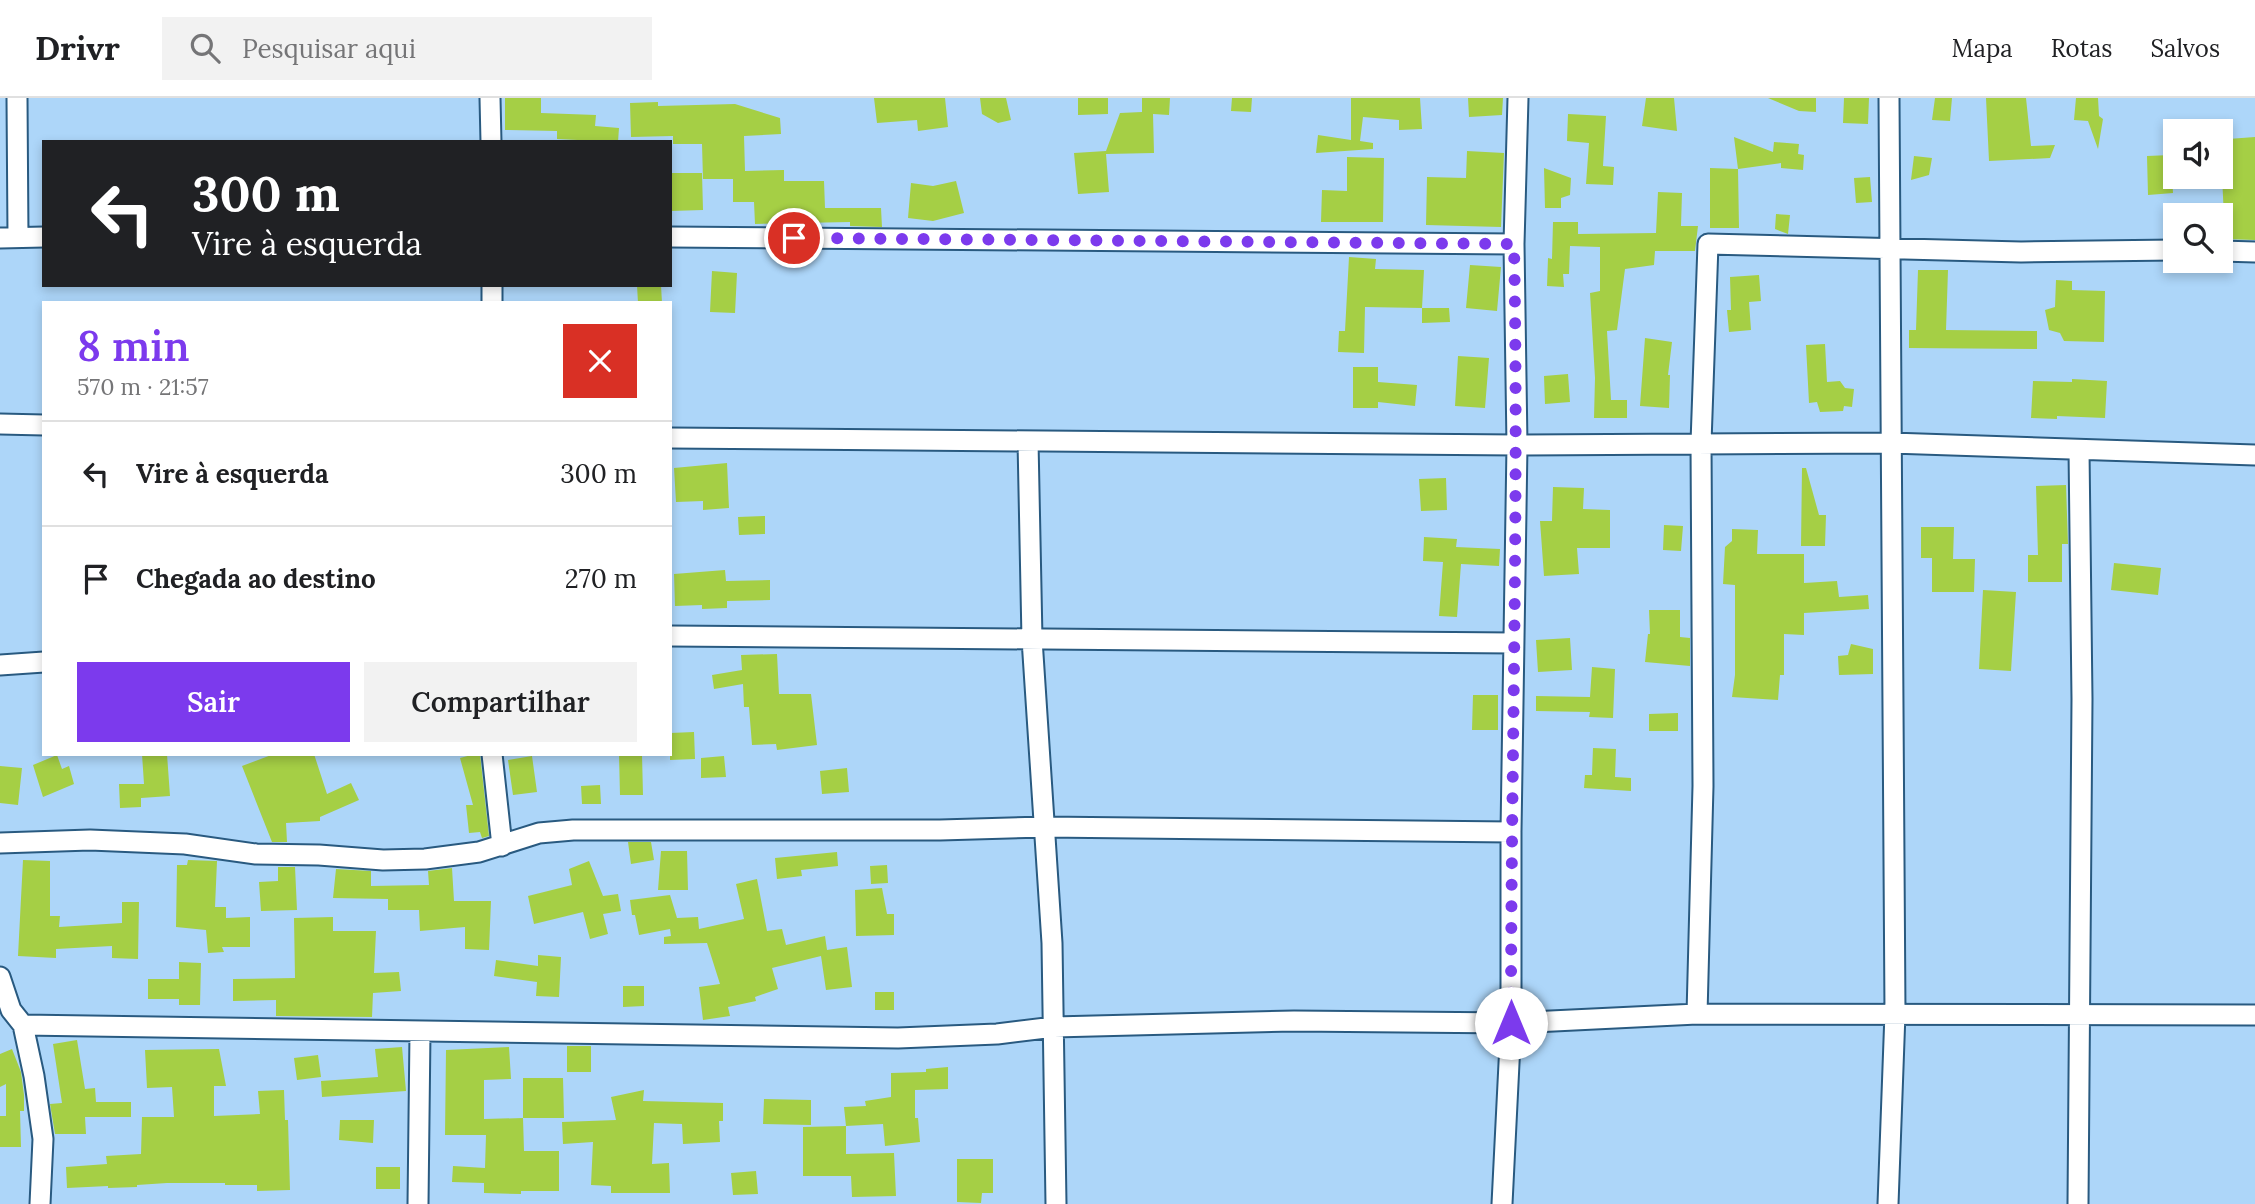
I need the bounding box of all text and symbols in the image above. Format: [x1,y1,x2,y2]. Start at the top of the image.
search box [162,17,652,80]
text: Drivr [35,27,120,69]
icon: search [186,29,224,67]
text: Pesquisar aqui [242,32,416,65]
text: Mapa [1952,33,2013,64]
text: Rotas [2051,33,2112,64]
text: Salvos [2150,33,2220,64]
map controls [2163,119,2233,273]
button: sound [2163,119,2233,189]
text: 300 m [192,162,340,224]
icon: left [77,168,168,259]
button: search [2163,203,2233,273]
pin [764,208,824,268]
icon: arrive [775,219,813,257]
text: Vire à esquerda [192,223,422,264]
text: 8 min [77,319,190,373]
button: close [563,324,637,398]
text: 570 m · 21:57 [77,372,209,401]
icon: left [77,455,115,493]
text: Vire à esquerda [136,457,329,490]
text: 300 m [560,457,637,490]
icon: arrive [77,560,115,598]
text: Chegada ao destino [136,562,376,595]
text: 270 m [565,562,637,595]
button: Sair [77,662,350,742]
button: Compartilhar [364,662,637,742]
position arrow [1474,986,1548,1060]

